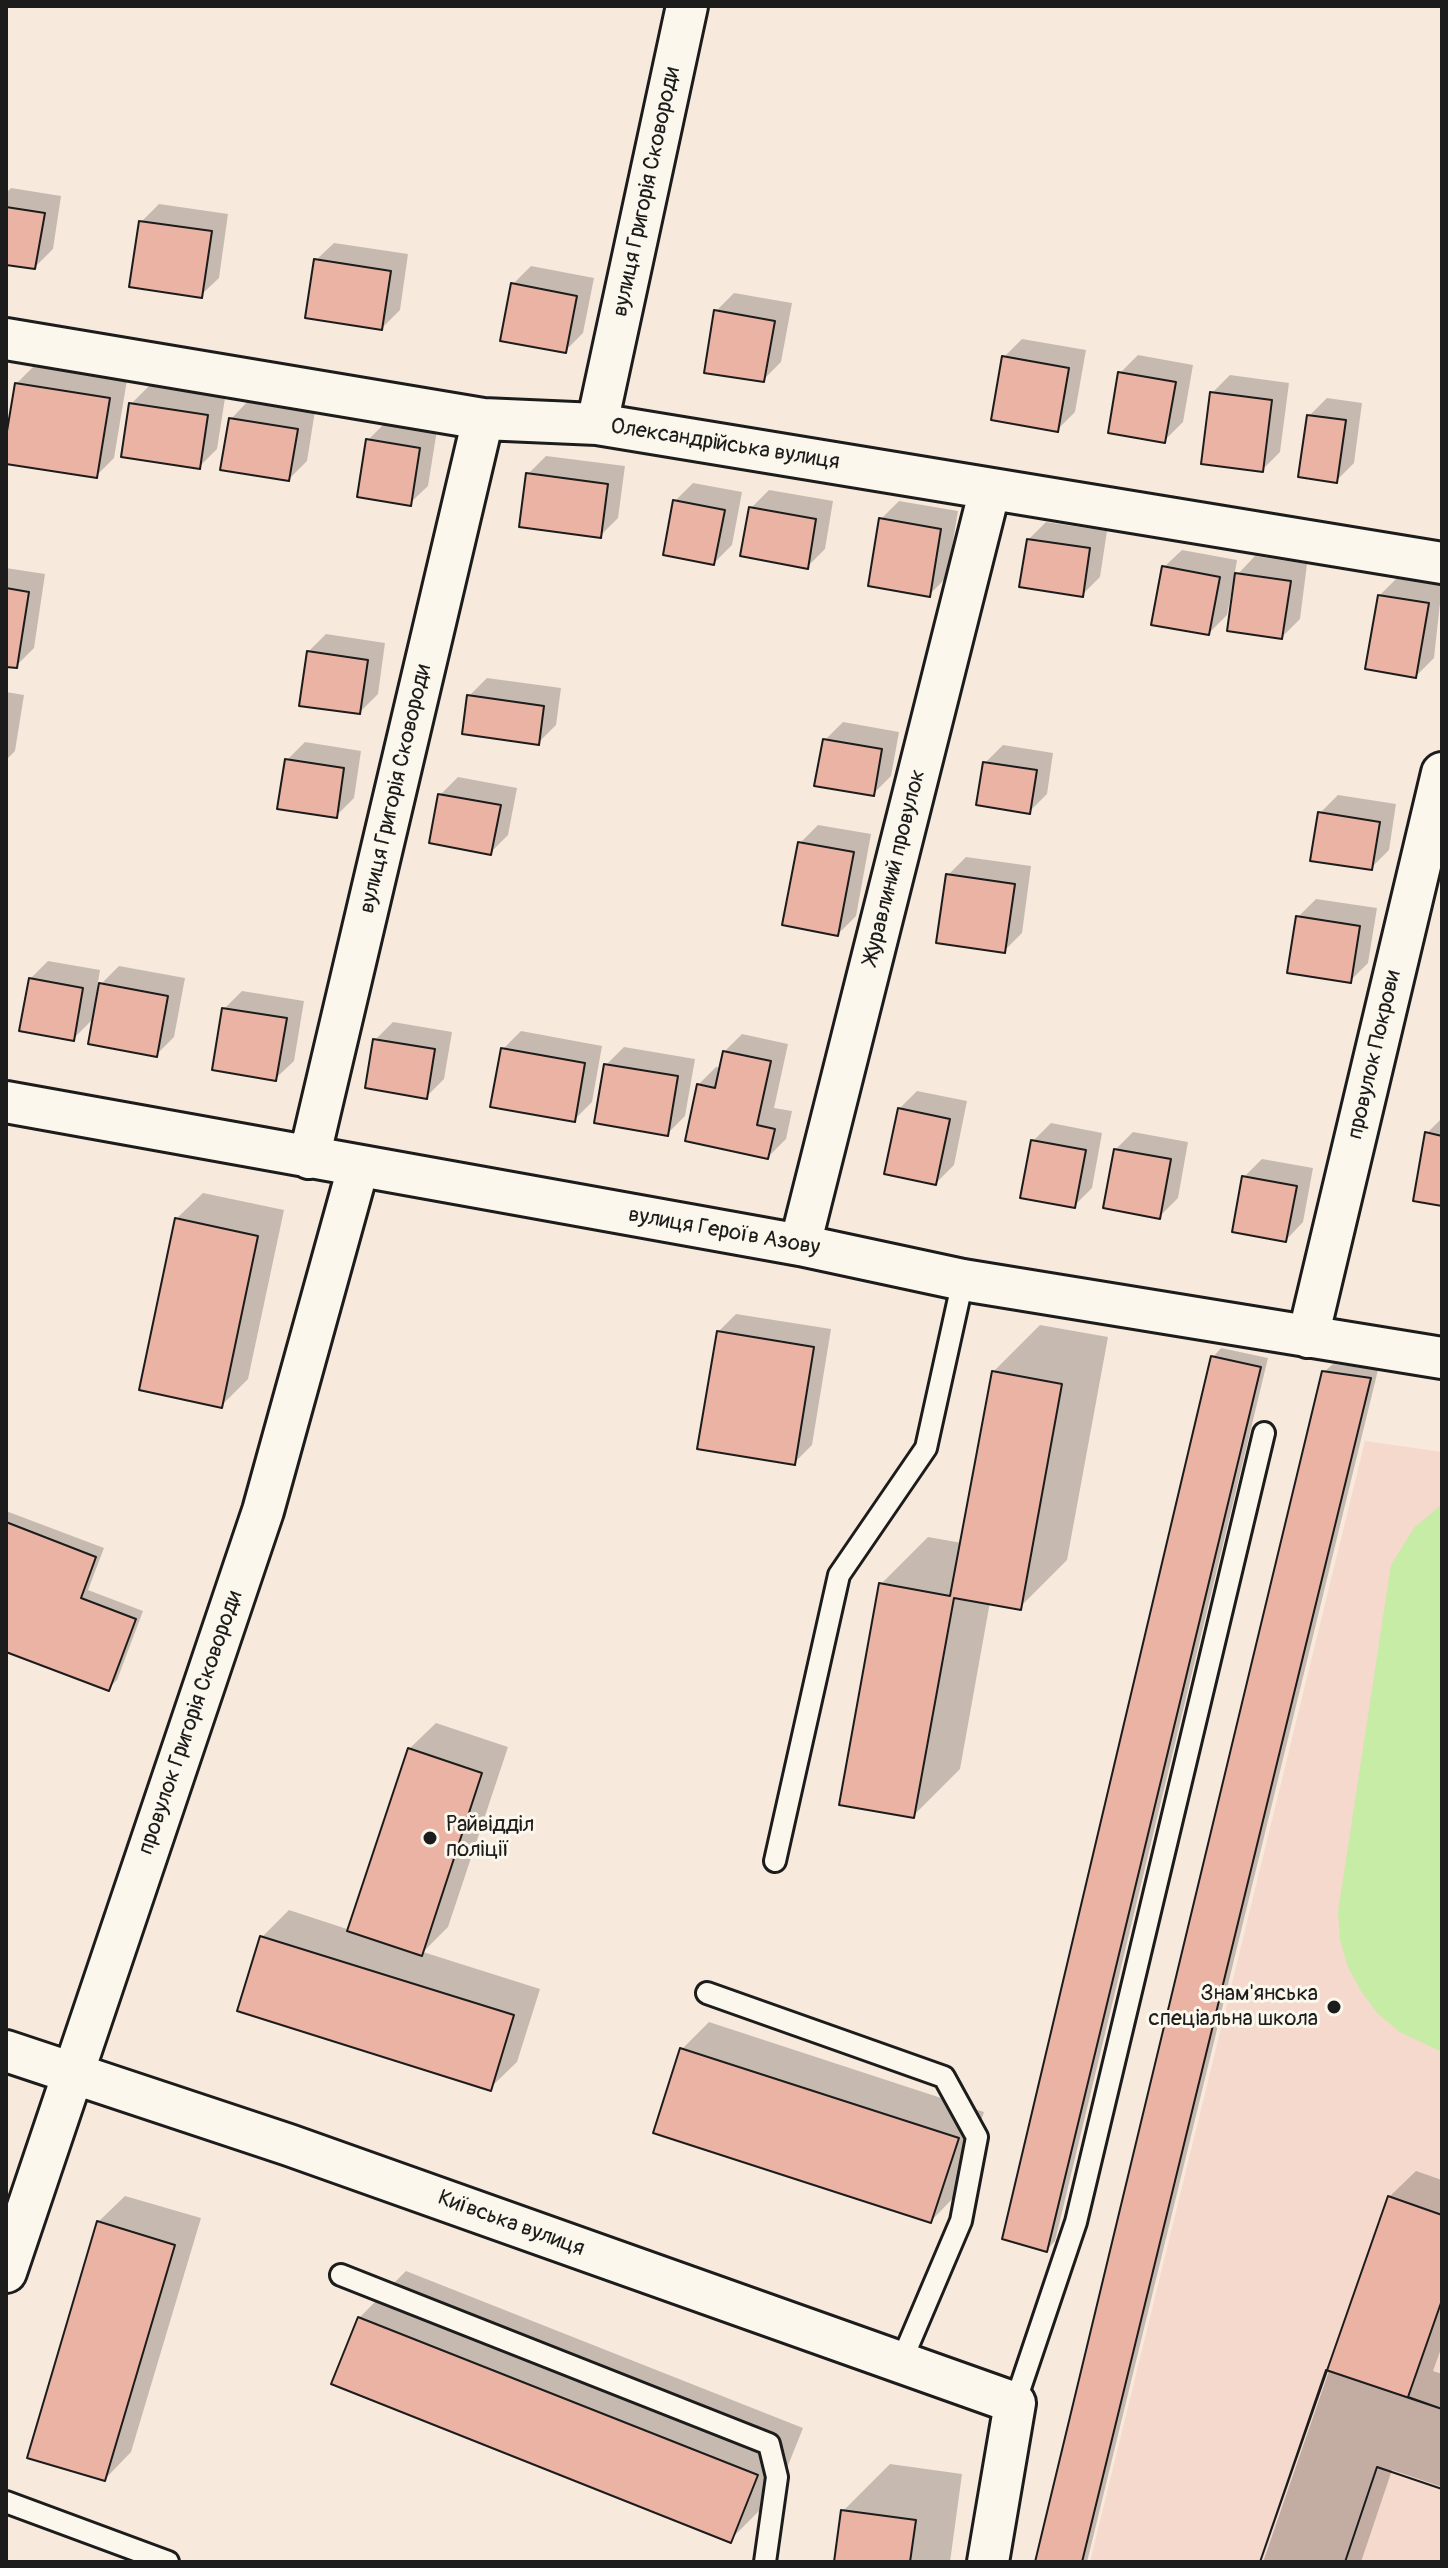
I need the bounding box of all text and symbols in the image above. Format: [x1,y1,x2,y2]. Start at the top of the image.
street label: вулиця Григорія Сковороди [608,65,686,319]
street label: Олександрійська вулиця [609,414,841,476]
street label: вулиця Григорія Сковороди [355,662,437,916]
street label: Журавлиний провулок [858,767,932,967]
street label: провулок Покрови [1343,968,1407,1142]
street label: вулиця Героїв Азову [626,1202,822,1262]
street label: провулок Григорія Сковороди [133,1588,249,1858]
place label: Райвідділ поліції [446,1812,534,1864]
marker: Райвідділ поліції [421,1829,439,1847]
place label: Знам'янська спеціальна школа [1149,1981,1318,2032]
marker: Знам'янська спеціальна школа [1325,1998,1343,2016]
street label: Київська вулиця [434,2185,588,2263]

